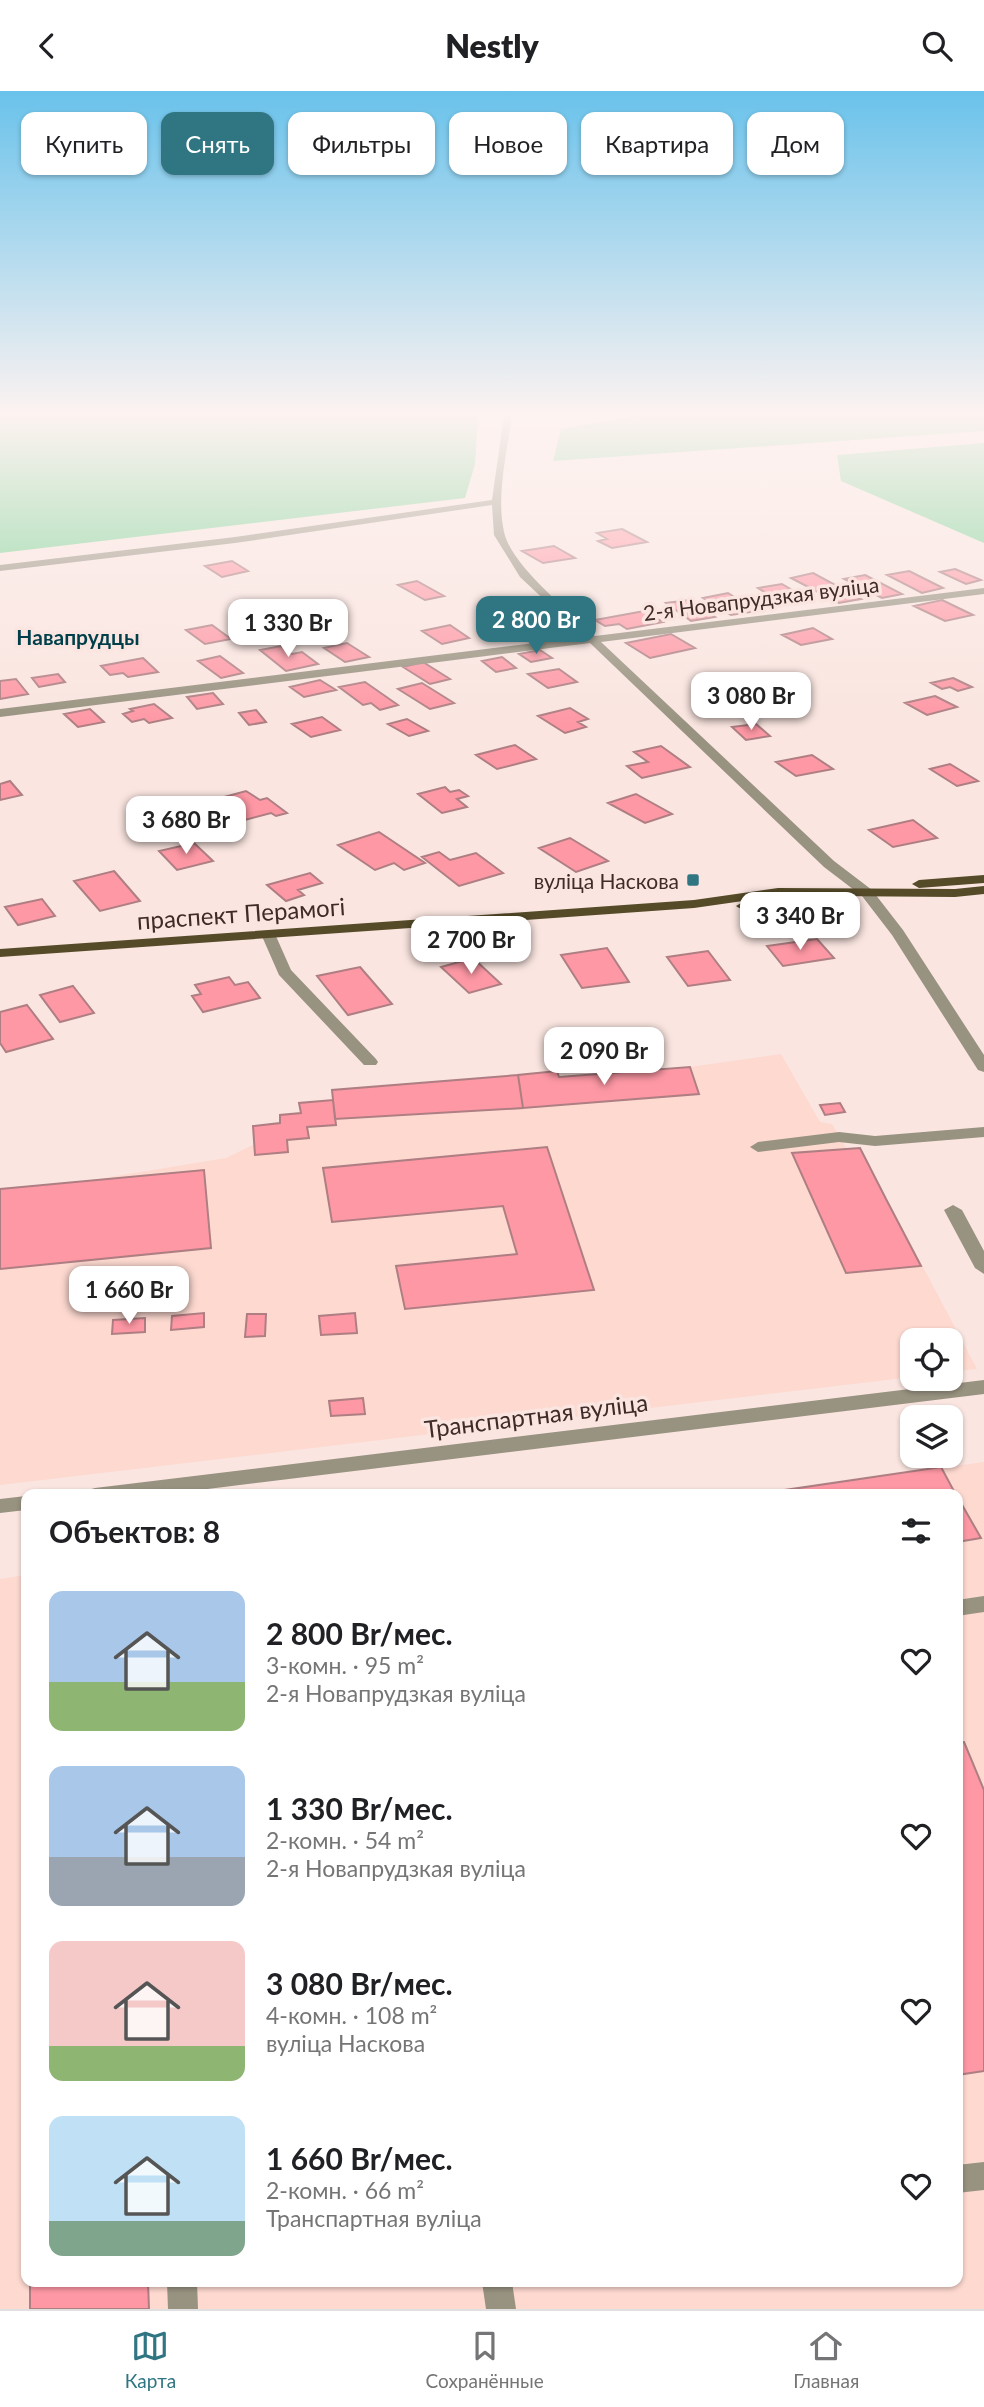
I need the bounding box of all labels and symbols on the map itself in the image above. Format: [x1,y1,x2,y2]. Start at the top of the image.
street label: 2-я Новапрудзкая вуліца [642,571,880,625]
pin: 2 800 Br [464,596,608,656]
pin: 1 330 Br [216,599,360,659]
district label: Навапрудцы [16,624,140,649]
pin: 3 080 Br [679,673,823,732]
pin: 3 680 Br [114,797,258,856]
place label: вуліца Наскова [534,868,679,893]
marker: вуліца Наскова [685,872,701,888]
street label: праспект Перамогі [136,891,346,935]
pin: 3 340 Br [728,893,872,952]
pin: 2 700 Br [399,917,543,976]
pin: 2 090 Br [532,1027,676,1087]
pin: 1 660 Br [57,1267,201,1326]
street label: Транспартная вуліца [423,1387,649,1443]

